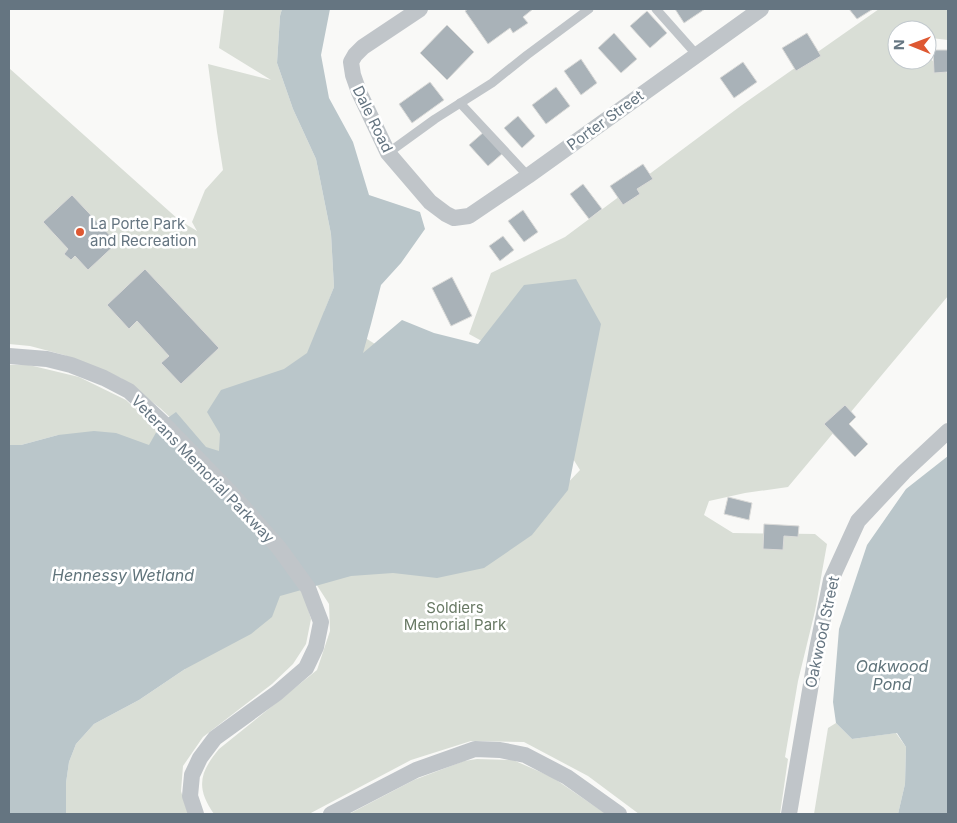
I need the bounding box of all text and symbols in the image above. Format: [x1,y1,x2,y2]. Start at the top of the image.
north arrow [887,20,937,70]
text: N [890,39,907,50]
street label: Dale Road [349,82,397,156]
street label: Porter Street [563,86,647,154]
place label: La Porte Park and Recreation [90,214,197,250]
marker: La Porte Park and Recreation [74,226,86,238]
street label: Veterans Memorial Parkway [127,391,279,547]
water label: Hennessy Wetland [52,565,194,585]
street label: Oakwood Street [801,574,843,690]
park label: Soldiers Memorial Park [404,598,507,634]
water label: Oakwood Pond [856,656,929,694]

